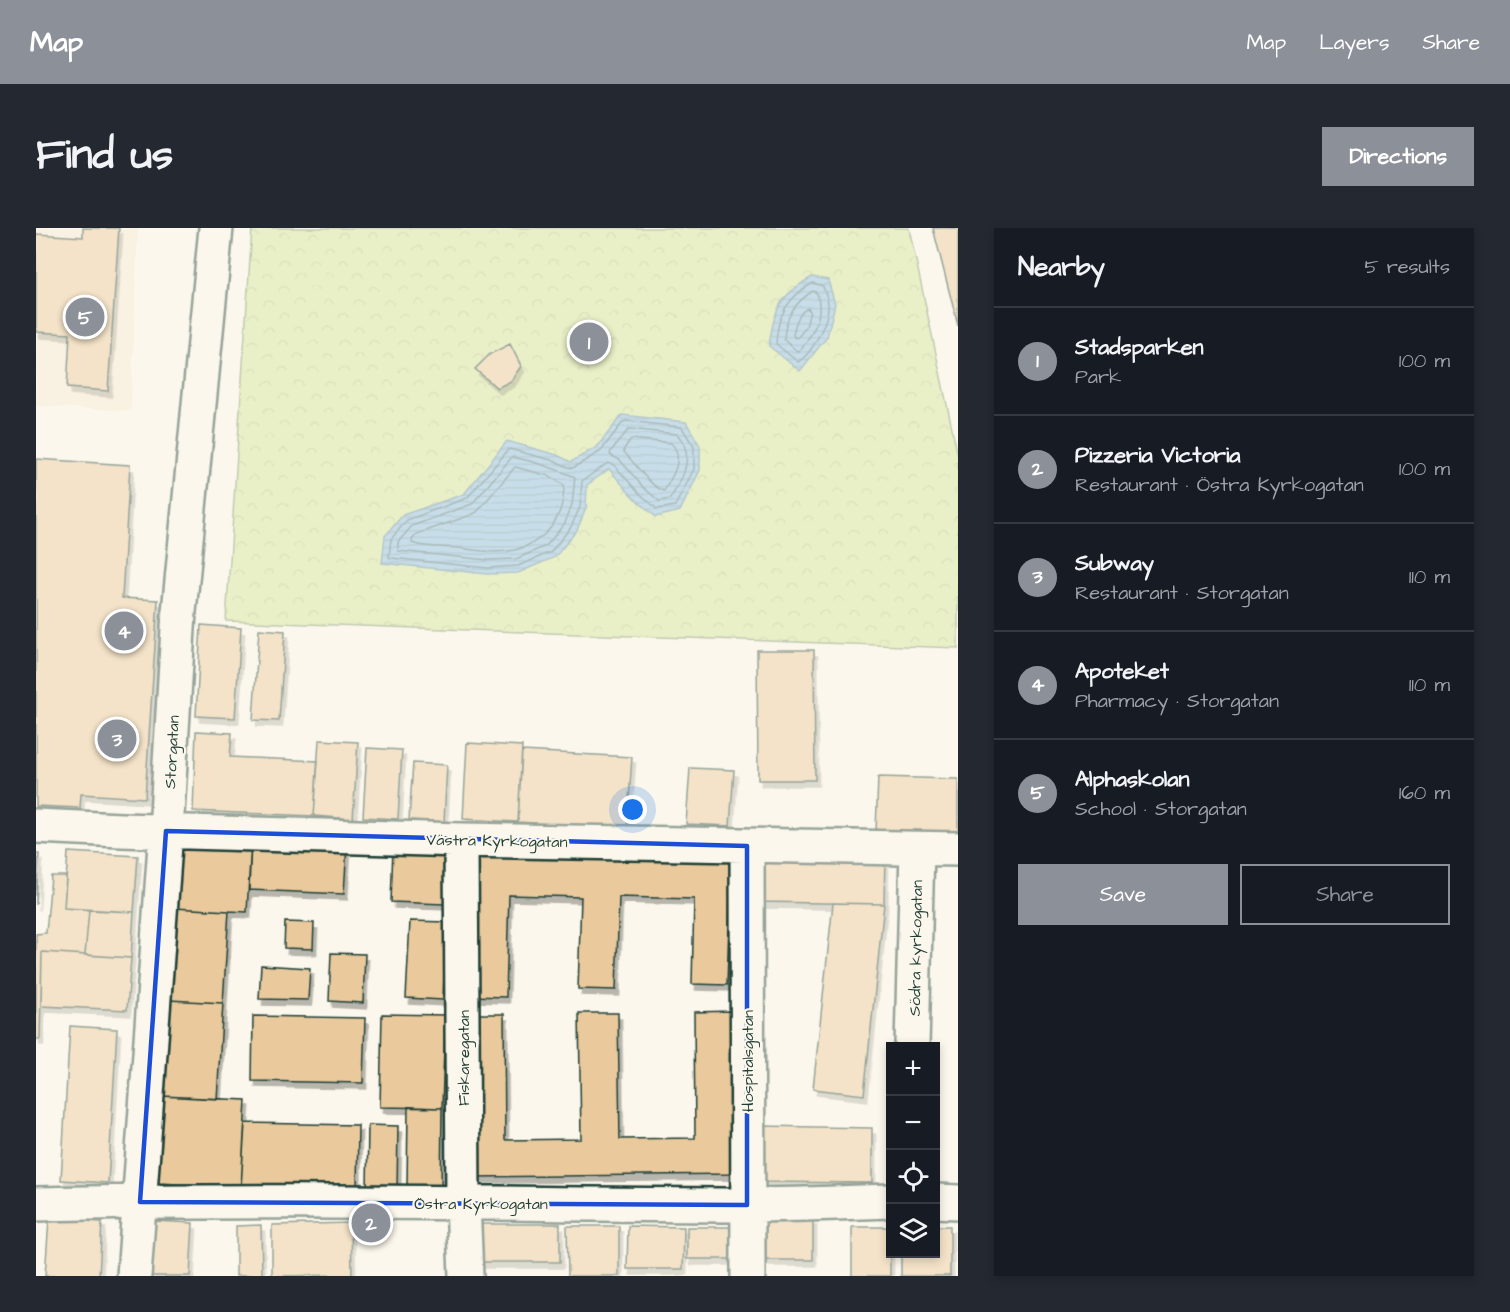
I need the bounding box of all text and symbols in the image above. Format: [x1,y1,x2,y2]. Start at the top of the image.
text: Map [30,23,83,62]
text: Map [1246,28,1286,57]
text: Layers [1319,28,1389,57]
text: Share [1422,28,1480,57]
text: Find us [36,127,173,185]
button: Directions [1322,127,1474,186]
text: Nearby [1018,249,1105,285]
text: 5 results [1365,253,1450,281]
pin: 5 [65,294,104,340]
pin: 1 [570,320,608,364]
text: Stadsparken [1075,332,1204,363]
text: 1 [1036,347,1039,375]
text: 100 m [1399,347,1450,375]
text: Park [1075,363,1121,391]
text: Pizzeria Victoria [1075,440,1241,471]
text: 2 [1032,455,1043,483]
text: 100 m [1399,455,1450,483]
text: Restaurant · Östra Kyrkogatan [1075,471,1364,499]
text: Subway [1075,548,1154,579]
text: 3 [1032,563,1043,591]
text: 110 m [1409,563,1450,591]
text: Restaurant · Storgatan [1075,579,1289,607]
pin: 4 [104,608,143,654]
text: Apoteket [1075,656,1169,687]
text: 4 [1031,671,1044,699]
text: 110 m [1409,671,1450,699]
text: Pharmacy · Storgatan [1075,687,1279,715]
street label: Storgatan [159,715,186,789]
pin: 3 [98,716,136,762]
text: Alphaskolan [1075,764,1189,795]
text: 5 [1030,779,1045,807]
text: 160 m [1399,779,1450,807]
your location [618,795,647,824]
text: School · Storgatan [1075,795,1247,823]
street label: Västra Kyrkogatan [426,829,568,854]
button: Save [1018,864,1228,925]
button: Share [1240,864,1450,925]
street label: Södra kyrkogatan [904,880,929,1016]
street label: Fiskaregatan [453,1010,476,1106]
street label: Hospitalsgatan [737,1010,760,1112]
map controls [886,1042,940,1258]
button: + [886,1042,940,1096]
button: − [886,1096,940,1150]
button: locate [886,1150,940,1204]
street label: Östra Kyrkogatan [414,1193,548,1216]
pin: 2 [352,1200,390,1246]
button: layers [886,1204,940,1258]

